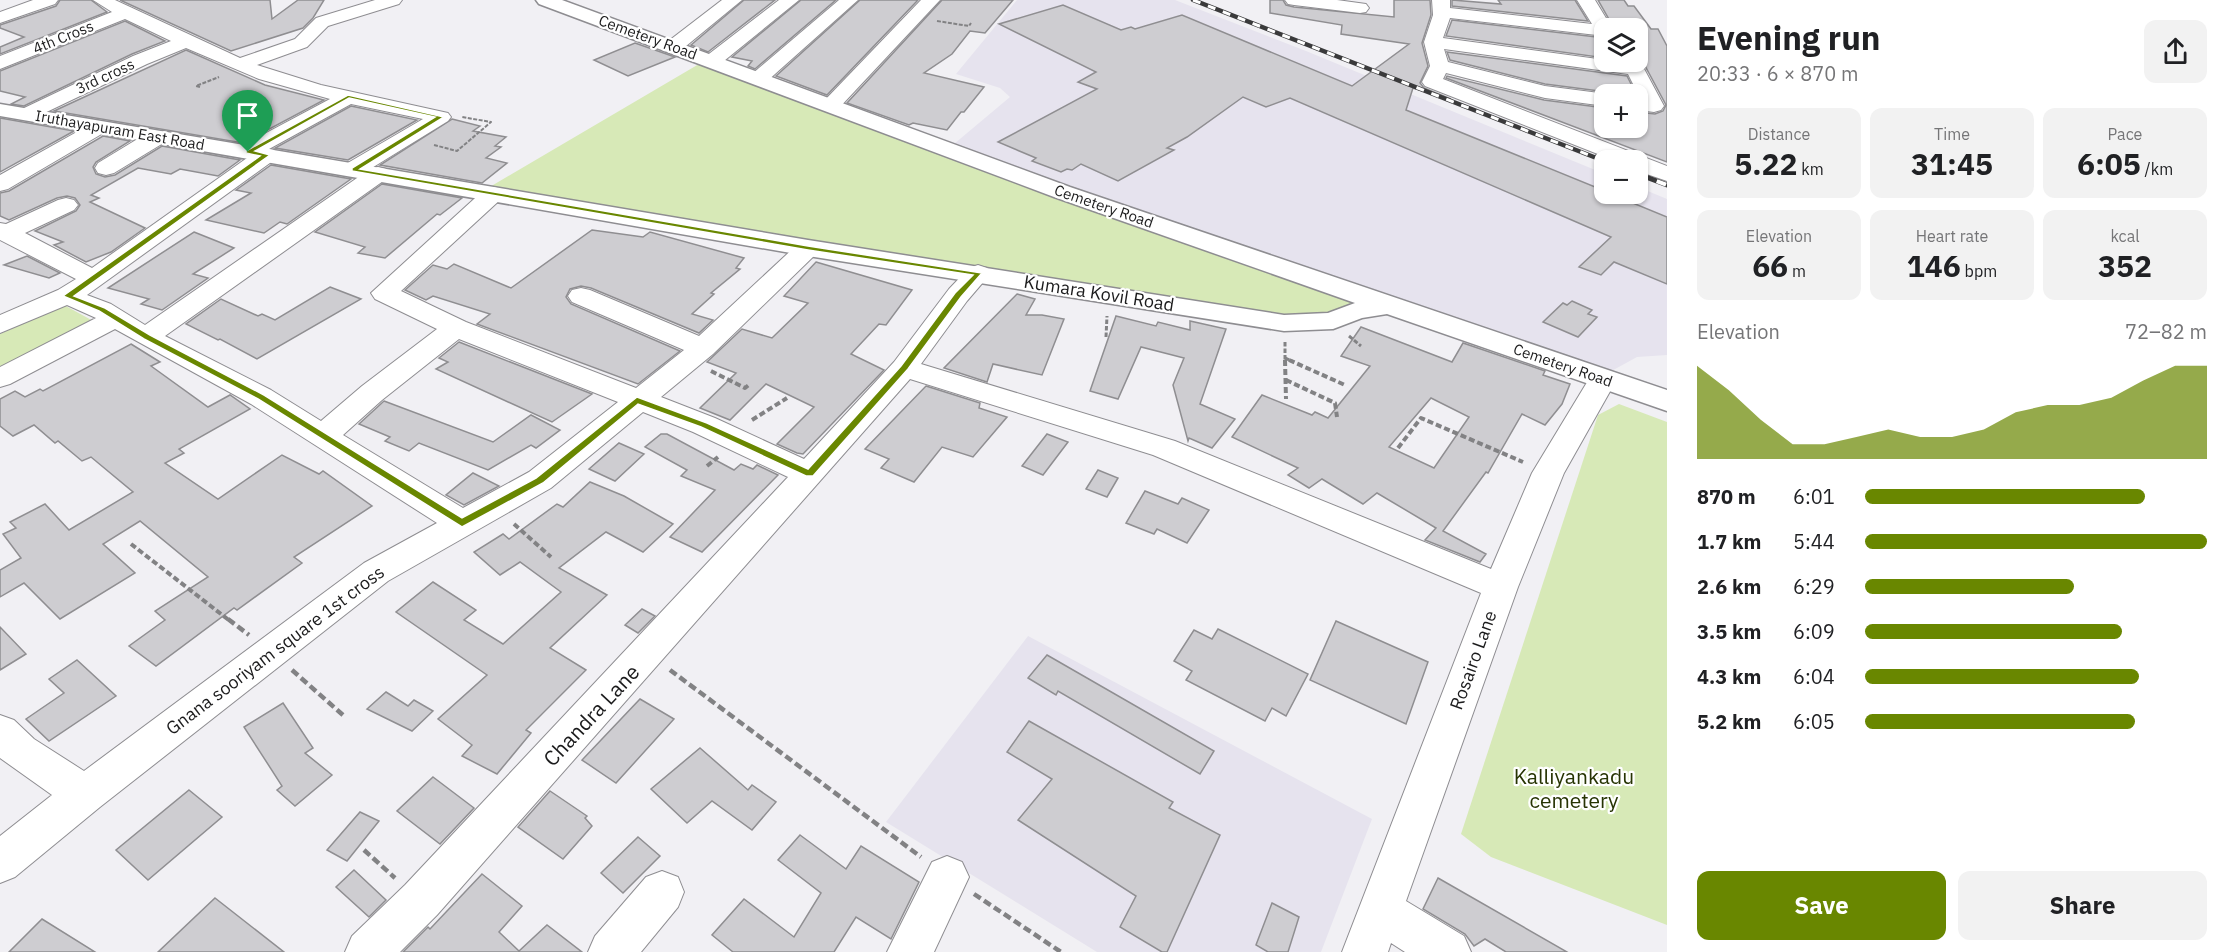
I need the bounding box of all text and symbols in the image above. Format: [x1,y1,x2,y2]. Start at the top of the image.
street label: Cemetery Road [596,10,700,64]
street label: 4th Cross [30,16,96,58]
text: Evening run [1697,16,1881,59]
map controls [1594,18,1648,204]
button: layers [1594,18,1648,72]
button: share [2144,20,2207,83]
street label: 3rd cross [73,54,137,98]
text: 20:33 · 6 × 870 m [1697,60,1858,87]
button: + [1594,84,1648,138]
pin [222,90,273,152]
icon: arrive [231,99,264,132]
street label: Iruthayapuram East Road [34,106,206,154]
text: Distance [1748,124,1810,144]
text: Time [1934,124,1970,144]
text: Pace [2108,124,2142,144]
text: 5.22 [1734,144,1798,183]
text: 31:45 [1911,144,1993,183]
text: 6:05 [2077,144,2141,183]
button: − [1594,150,1648,204]
text: km [1798,159,1824,179]
text: /km [2141,159,2173,179]
street label: Cemetery Road [1052,180,1156,232]
text: Elevation [1746,226,1812,246]
text: Heart rate [1916,226,1988,246]
text: kcal [2110,226,2140,246]
text: 66 [1752,246,1788,285]
text: 146 [1907,246,1961,285]
text: 352 [2098,246,2152,285]
text: m [1788,261,1806,281]
text: bpm [1961,261,1997,281]
street label: Kumara Kovil Road [1022,270,1176,316]
text: Elevation [1697,318,1780,345]
text: 72–82 m [2125,318,2207,345]
street label: Cemetery Road [1511,339,1615,391]
text: 870 m [1697,483,1756,510]
text: 6:01 [1793,483,1835,510]
text: 1.7 km [1697,528,1761,555]
text: 5:44 [1793,528,1835,555]
street label: Gnana sooriyam square 1st cross [161,560,389,740]
text: 2.6 km [1697,573,1761,600]
text: 6:29 [1793,573,1835,600]
street label: Rosairo Lane [1444,607,1502,713]
text: 3.5 km [1697,618,1761,645]
text: 6:09 [1793,618,1835,645]
street label: Chandra Lane [537,658,645,772]
text: 4.3 km [1697,663,1761,690]
text: 6:04 [1793,663,1835,690]
text: 5.2 km [1697,708,1761,735]
text: 6:05 [1793,708,1835,735]
park label: Kalliyankadu cemetery [1514,762,1634,814]
button: Save [1697,871,1946,940]
button: Share [1958,871,2207,940]

